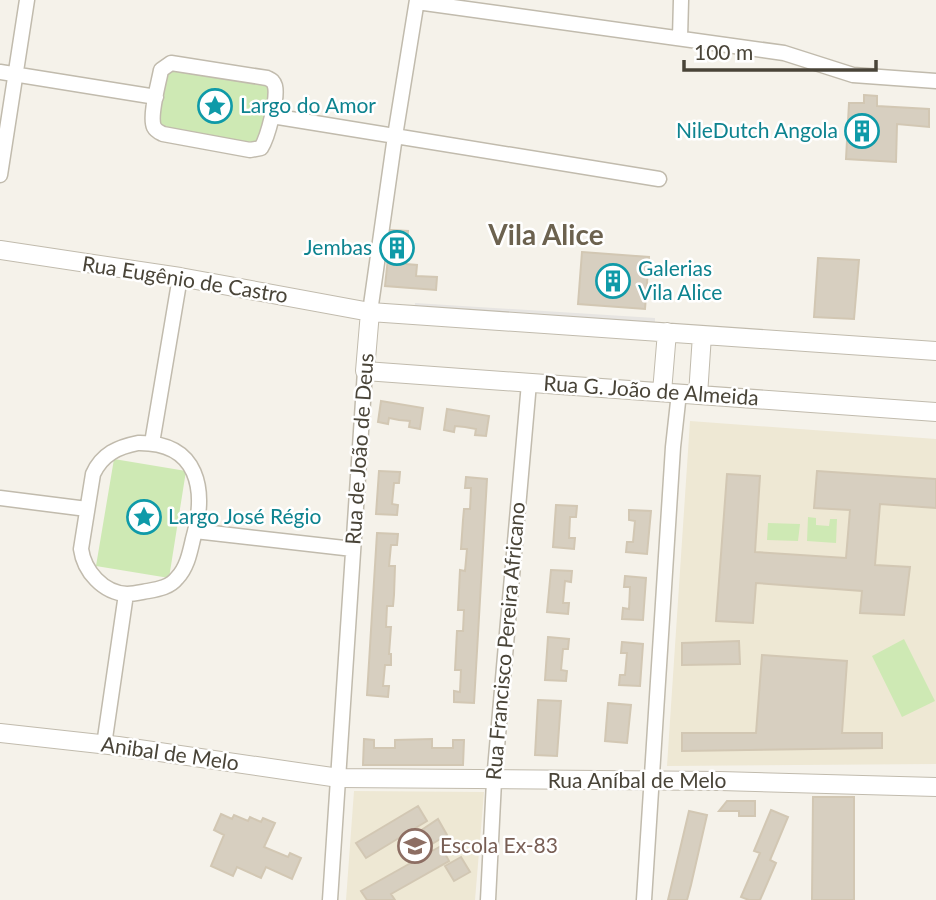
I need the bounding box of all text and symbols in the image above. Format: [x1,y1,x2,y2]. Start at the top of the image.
scale bar [684,28,876,72]
text: 100 m [694,39,753,64]
place icon: Largo do Amor [196,87,234,125]
place label: Largo do Amor [240,92,376,117]
building icon: NileDutch Angola [843,112,881,150]
place label: NileDutch Angola [676,117,838,142]
district label: Vila Alice [487,217,604,251]
building icon: Jembas [378,229,416,267]
place label: Jembas [304,234,372,259]
street label: Rua Eugênio de Castro [81,250,290,307]
place label: Galerias Vila Alice [638,255,722,304]
building icon: Galerias Vila Alice [594,262,632,300]
street label: Rua de João de Deus [339,352,378,545]
street label: Rua G. João de Almeida [543,370,760,409]
place icon: Largo José Régio [125,498,163,536]
street label: Rua Francisco Pereira Africano [480,501,529,781]
place label: Largo José Régio [168,503,322,528]
street label: Anibal de Melo [100,730,241,775]
street label: Rua Aníbal de Melo [548,767,726,792]
school or university icon: Escola Ex-83 [396,827,434,865]
place label: Escola Ex-83 [440,832,558,857]

